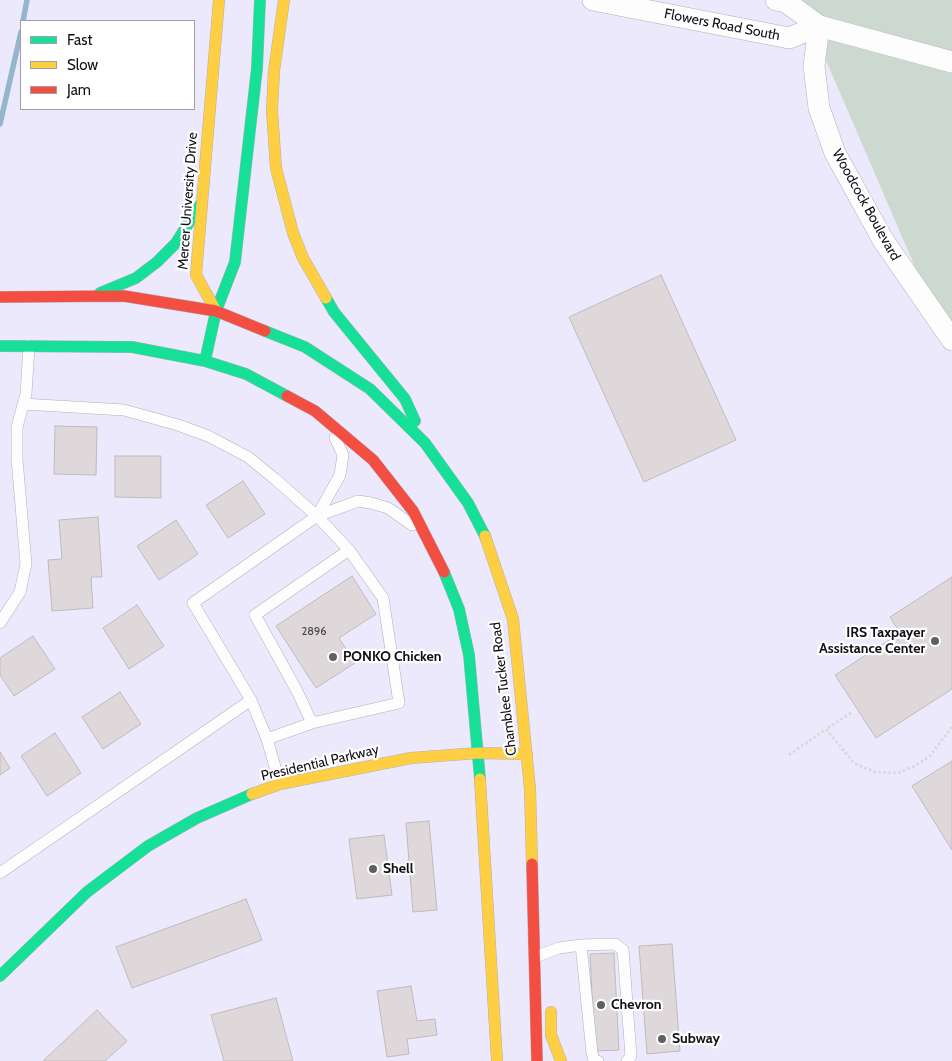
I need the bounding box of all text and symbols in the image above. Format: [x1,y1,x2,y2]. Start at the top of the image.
street label: Flowers Road South [663,6,781,44]
legend [20,20,195,110]
text: Fast [67,31,92,49]
text: Slow [67,56,98,74]
text: Jam [67,81,91,99]
street label: Mercer University Drive [175,132,201,270]
street label: Woodcock Boulevard [828,146,904,264]
street label: Chamblee Tucker Road [487,621,521,757]
house number: 2896 [302,625,326,639]
place label: IRS Taxpayer Assistance Center [819,625,925,658]
marker: IRS Taxpayer Assistance Center [929,635,941,647]
place label: PONKO Chicken [343,649,441,665]
marker: PONKO Chicken [327,651,339,663]
street label: Presidential Parkway [259,741,381,785]
place label: Shell [383,861,413,877]
marker: Shell [367,863,379,875]
place label: Chevron [611,997,662,1013]
marker: Chevron [595,999,607,1011]
place label: Subway [672,1031,720,1047]
marker: Subway [656,1033,668,1045]

